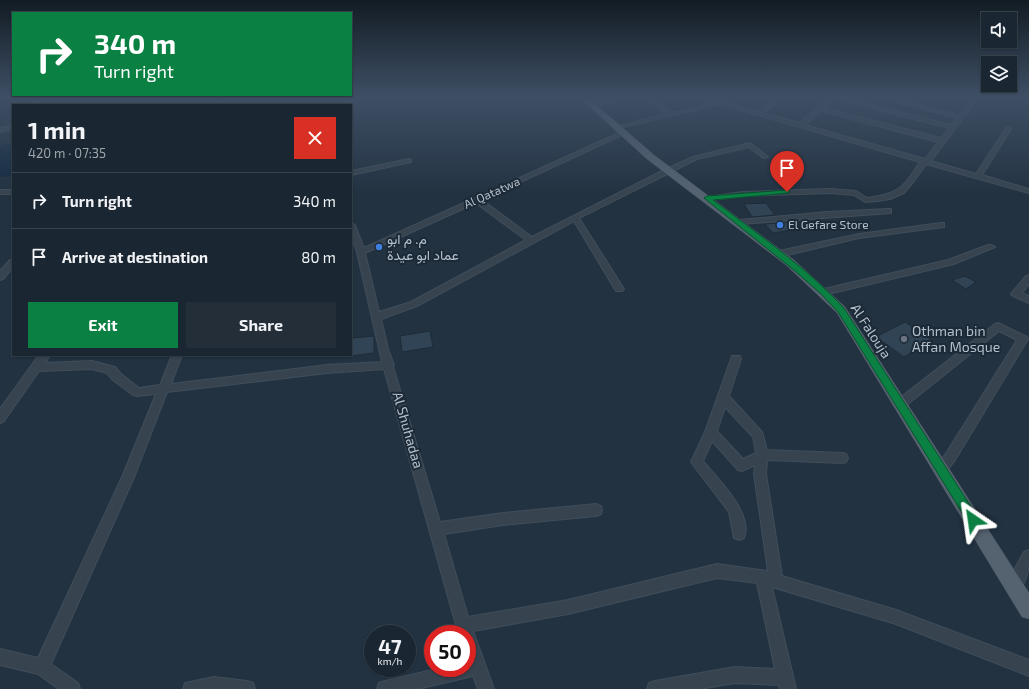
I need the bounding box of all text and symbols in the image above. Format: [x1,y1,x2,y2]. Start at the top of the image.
map controls [981,12,1017,92]
button: sound [981,12,1017,48]
text: 340 m [94,26,176,60]
icon: right [28,28,80,80]
button: layers [981,56,1017,92]
text: Turn right [94,60,174,82]
text: 1 min [28,115,86,144]
button: close [294,117,336,159]
text: 420 m · 07:35 [28,145,106,161]
pin [770,151,804,192]
icon: arrive [776,157,798,179]
street label: Al Qatatwa [461,173,522,212]
icon: right [28,190,50,212]
text: Turn right [62,192,132,210]
text: 340 m [293,192,336,210]
place label: El Gefare Store [788,217,869,231]
marker: El Gefare Store [775,220,785,230]
place label: م. م ابو عماد ابو عيدة [387,230,459,264]
marker: م. م ابو عماد ابو عيدة [374,242,384,252]
icon: arrive [28,246,50,268]
text: Arrive at destination [62,248,208,266]
text: 80 m [301,248,336,266]
street label: Al Falouja [847,300,895,361]
button: Exit [28,302,178,348]
button: Share [186,302,336,348]
place label: Othman bin Affan Mosque [912,322,1000,355]
marker: Othman bin Affan Mosque [899,334,909,344]
street label: Al Shuhadaa [389,390,428,470]
position arrow [952,499,994,541]
speed limit sign: 50 [424,625,476,677]
text: 47 [378,634,402,658]
text: km/h [378,655,402,667]

